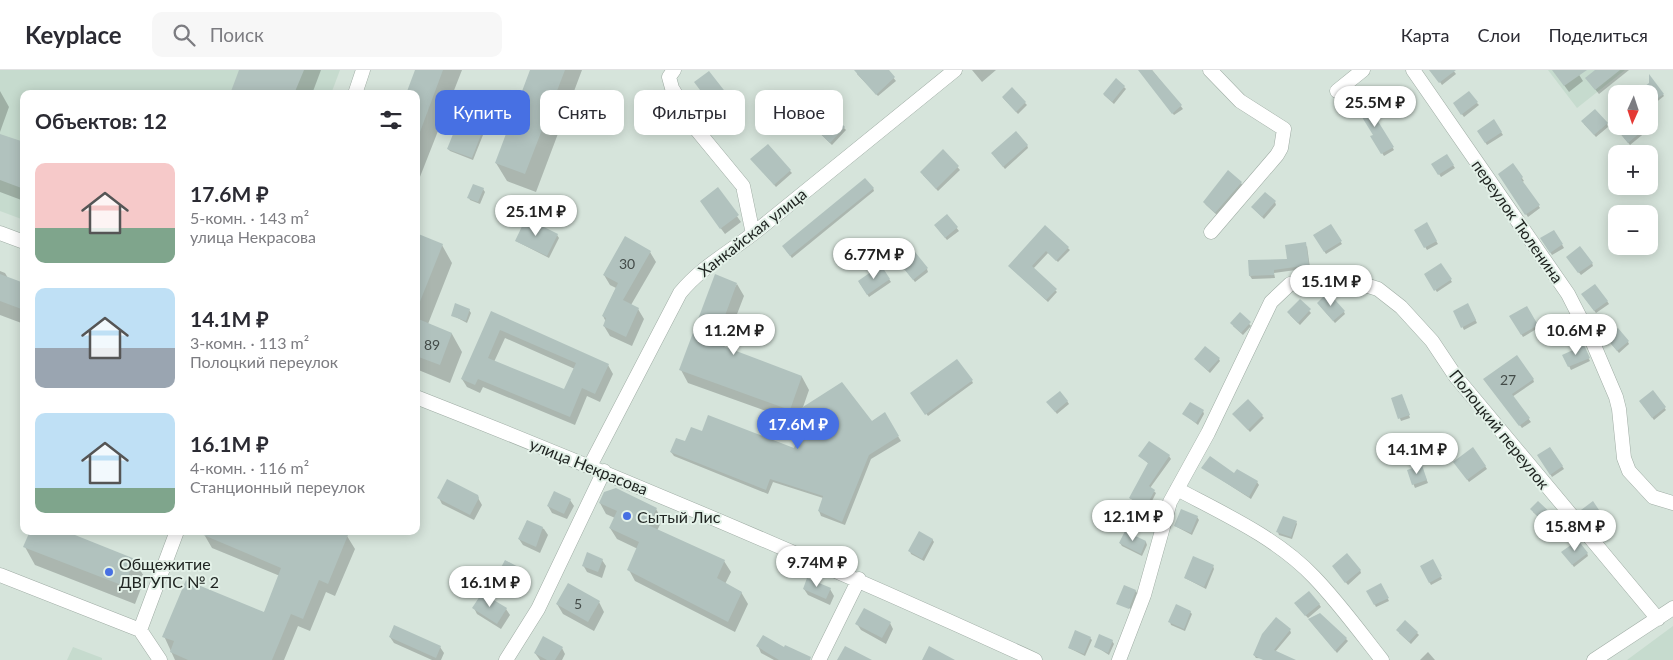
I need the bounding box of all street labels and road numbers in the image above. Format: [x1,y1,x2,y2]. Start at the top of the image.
street label: переулок Тюленина [1468,156,1568,286]
street label: Ханкайская улица [694,184,810,280]
street label: Полоцкий переулок [1446,365,1554,493]
street label: улица Некрасова [527,434,651,498]

